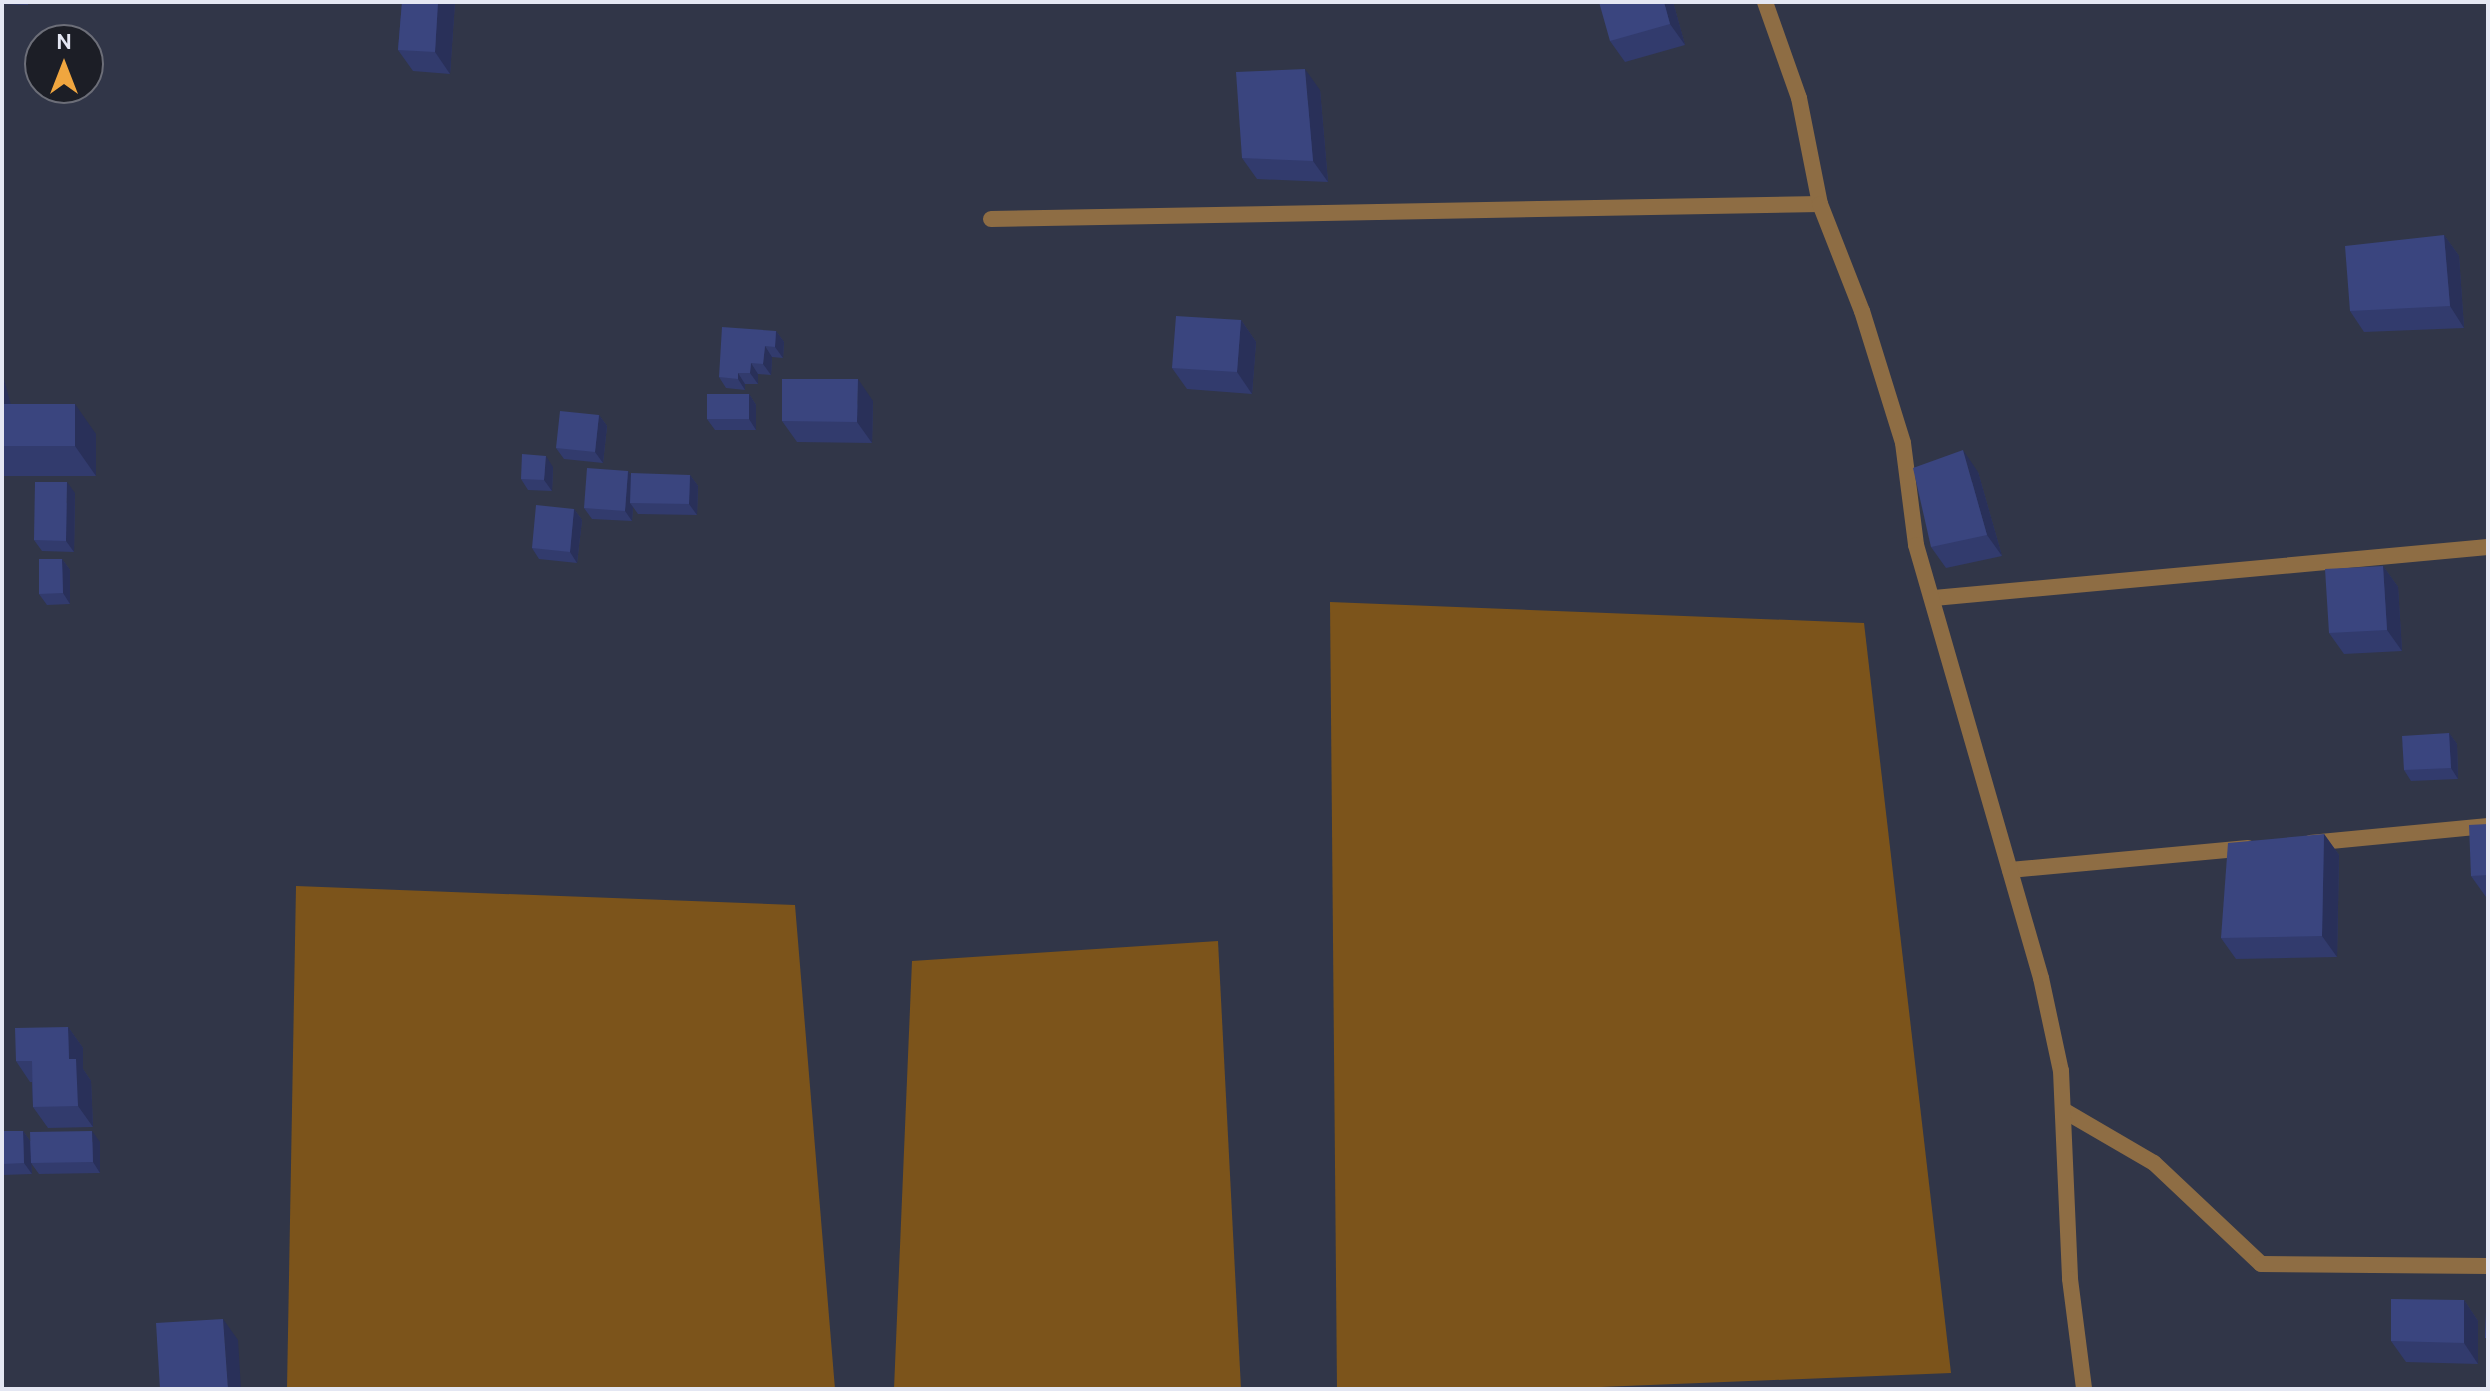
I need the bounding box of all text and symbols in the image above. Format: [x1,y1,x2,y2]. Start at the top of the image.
north arrow [24,24,104,104]
text: N [56,28,72,55]

